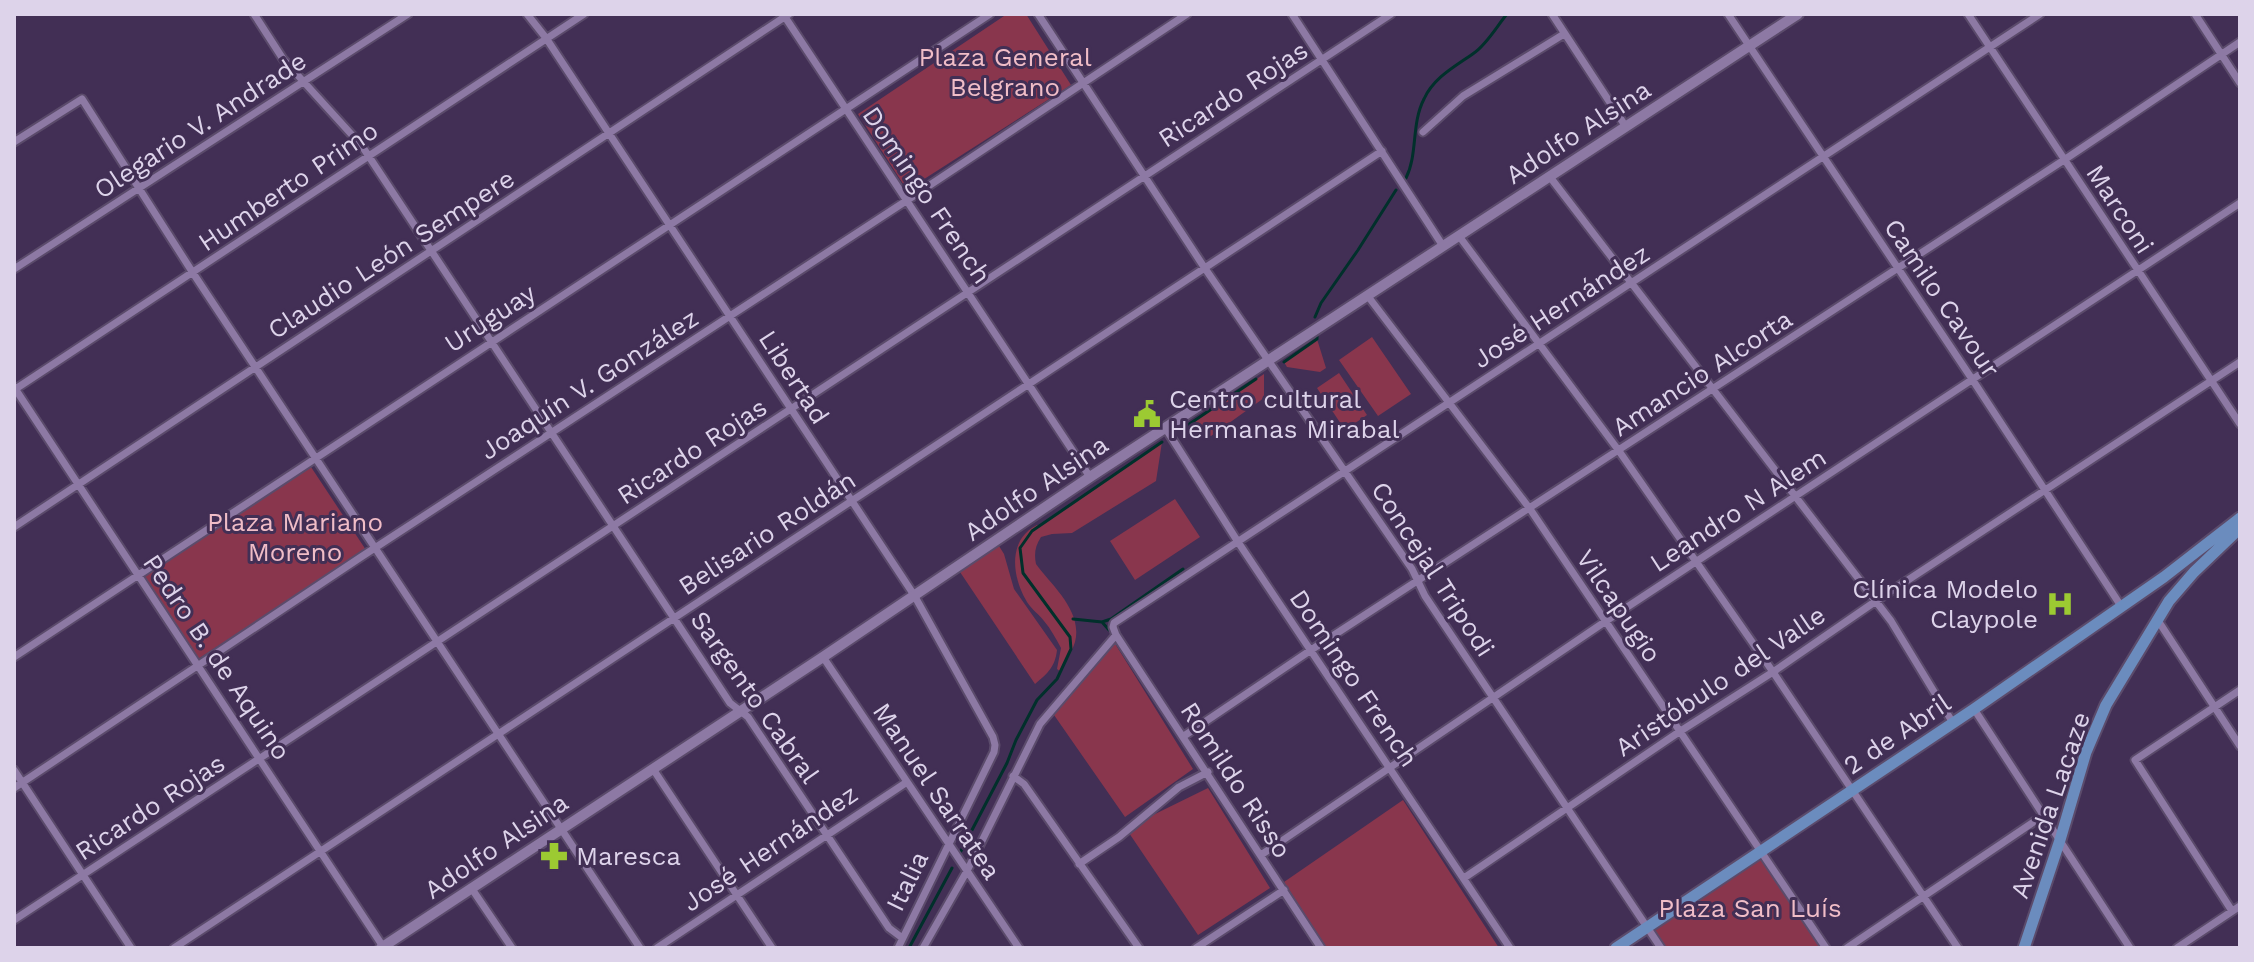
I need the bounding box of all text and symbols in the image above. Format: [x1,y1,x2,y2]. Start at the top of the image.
street label: Ricardo Rojas [1153,35,1313,153]
park label: Plaza General Belgrano [918,42,1092,102]
street label: Olegario V. Andrade [88,45,312,205]
street label: Adolfo Alsina [1500,74,1656,190]
street label: Domingo French [857,101,997,289]
street label: Humberto Primo [193,115,383,257]
street label: Marconi [2080,159,2160,259]
street label: Claudio León Sempere [262,163,520,345]
street label: Camilo Cavour [1878,213,2006,383]
street label: José Hernández [1467,238,1655,374]
street label: Uruguay [439,277,542,358]
street label: Joaquín V. González [474,302,704,466]
street label: Amancio Alcorta [1606,304,1798,442]
street label: Libertad [753,325,835,429]
place label: Centro cultural Hermanas Mirabal [1169,384,1399,444]
street label: Ricardo Rojas [612,392,772,510]
public building icon: Centro cultural Hermanas Mirabal [1132,399,1162,429]
street label: Adolfo Alsina [959,429,1114,547]
street label: Leandro N Alem [1644,442,1832,578]
street label: Belisario Roldán [673,465,861,601]
street label: Concejal Tripodi [1365,476,1501,662]
park label: Plaza Mariano Moreno [207,507,383,567]
street label: Vilcapugio [1570,544,1668,668]
street label: Pedro B. de Aquino [137,549,297,765]
place label: Clínica Modelo Claypole [1852,574,2038,634]
street label: Domingo French [1284,584,1424,772]
hospital icon: Clínica Modelo Claypole [2045,589,2075,619]
street label: Aristóbulo del Valle [1609,600,1831,762]
street label: Sargento Cabral [685,605,826,789]
street label: 2 de Abril [1838,687,1956,781]
street label: Romildo Risso [1174,696,1298,864]
street label: Manuel Sarratea [867,697,1007,885]
street label: Avenida Lacaze [2004,708,2096,902]
street label: Ricardo Rojas [70,748,230,866]
street label: José Hernández [677,778,863,918]
street label: Adolfo Alsina [419,787,574,905]
pharmacy icon: Maresca [539,841,569,871]
place label: Maresca [576,841,681,871]
street label: Italia [880,846,934,916]
park label: Plaza San Luís [1658,893,1842,923]

